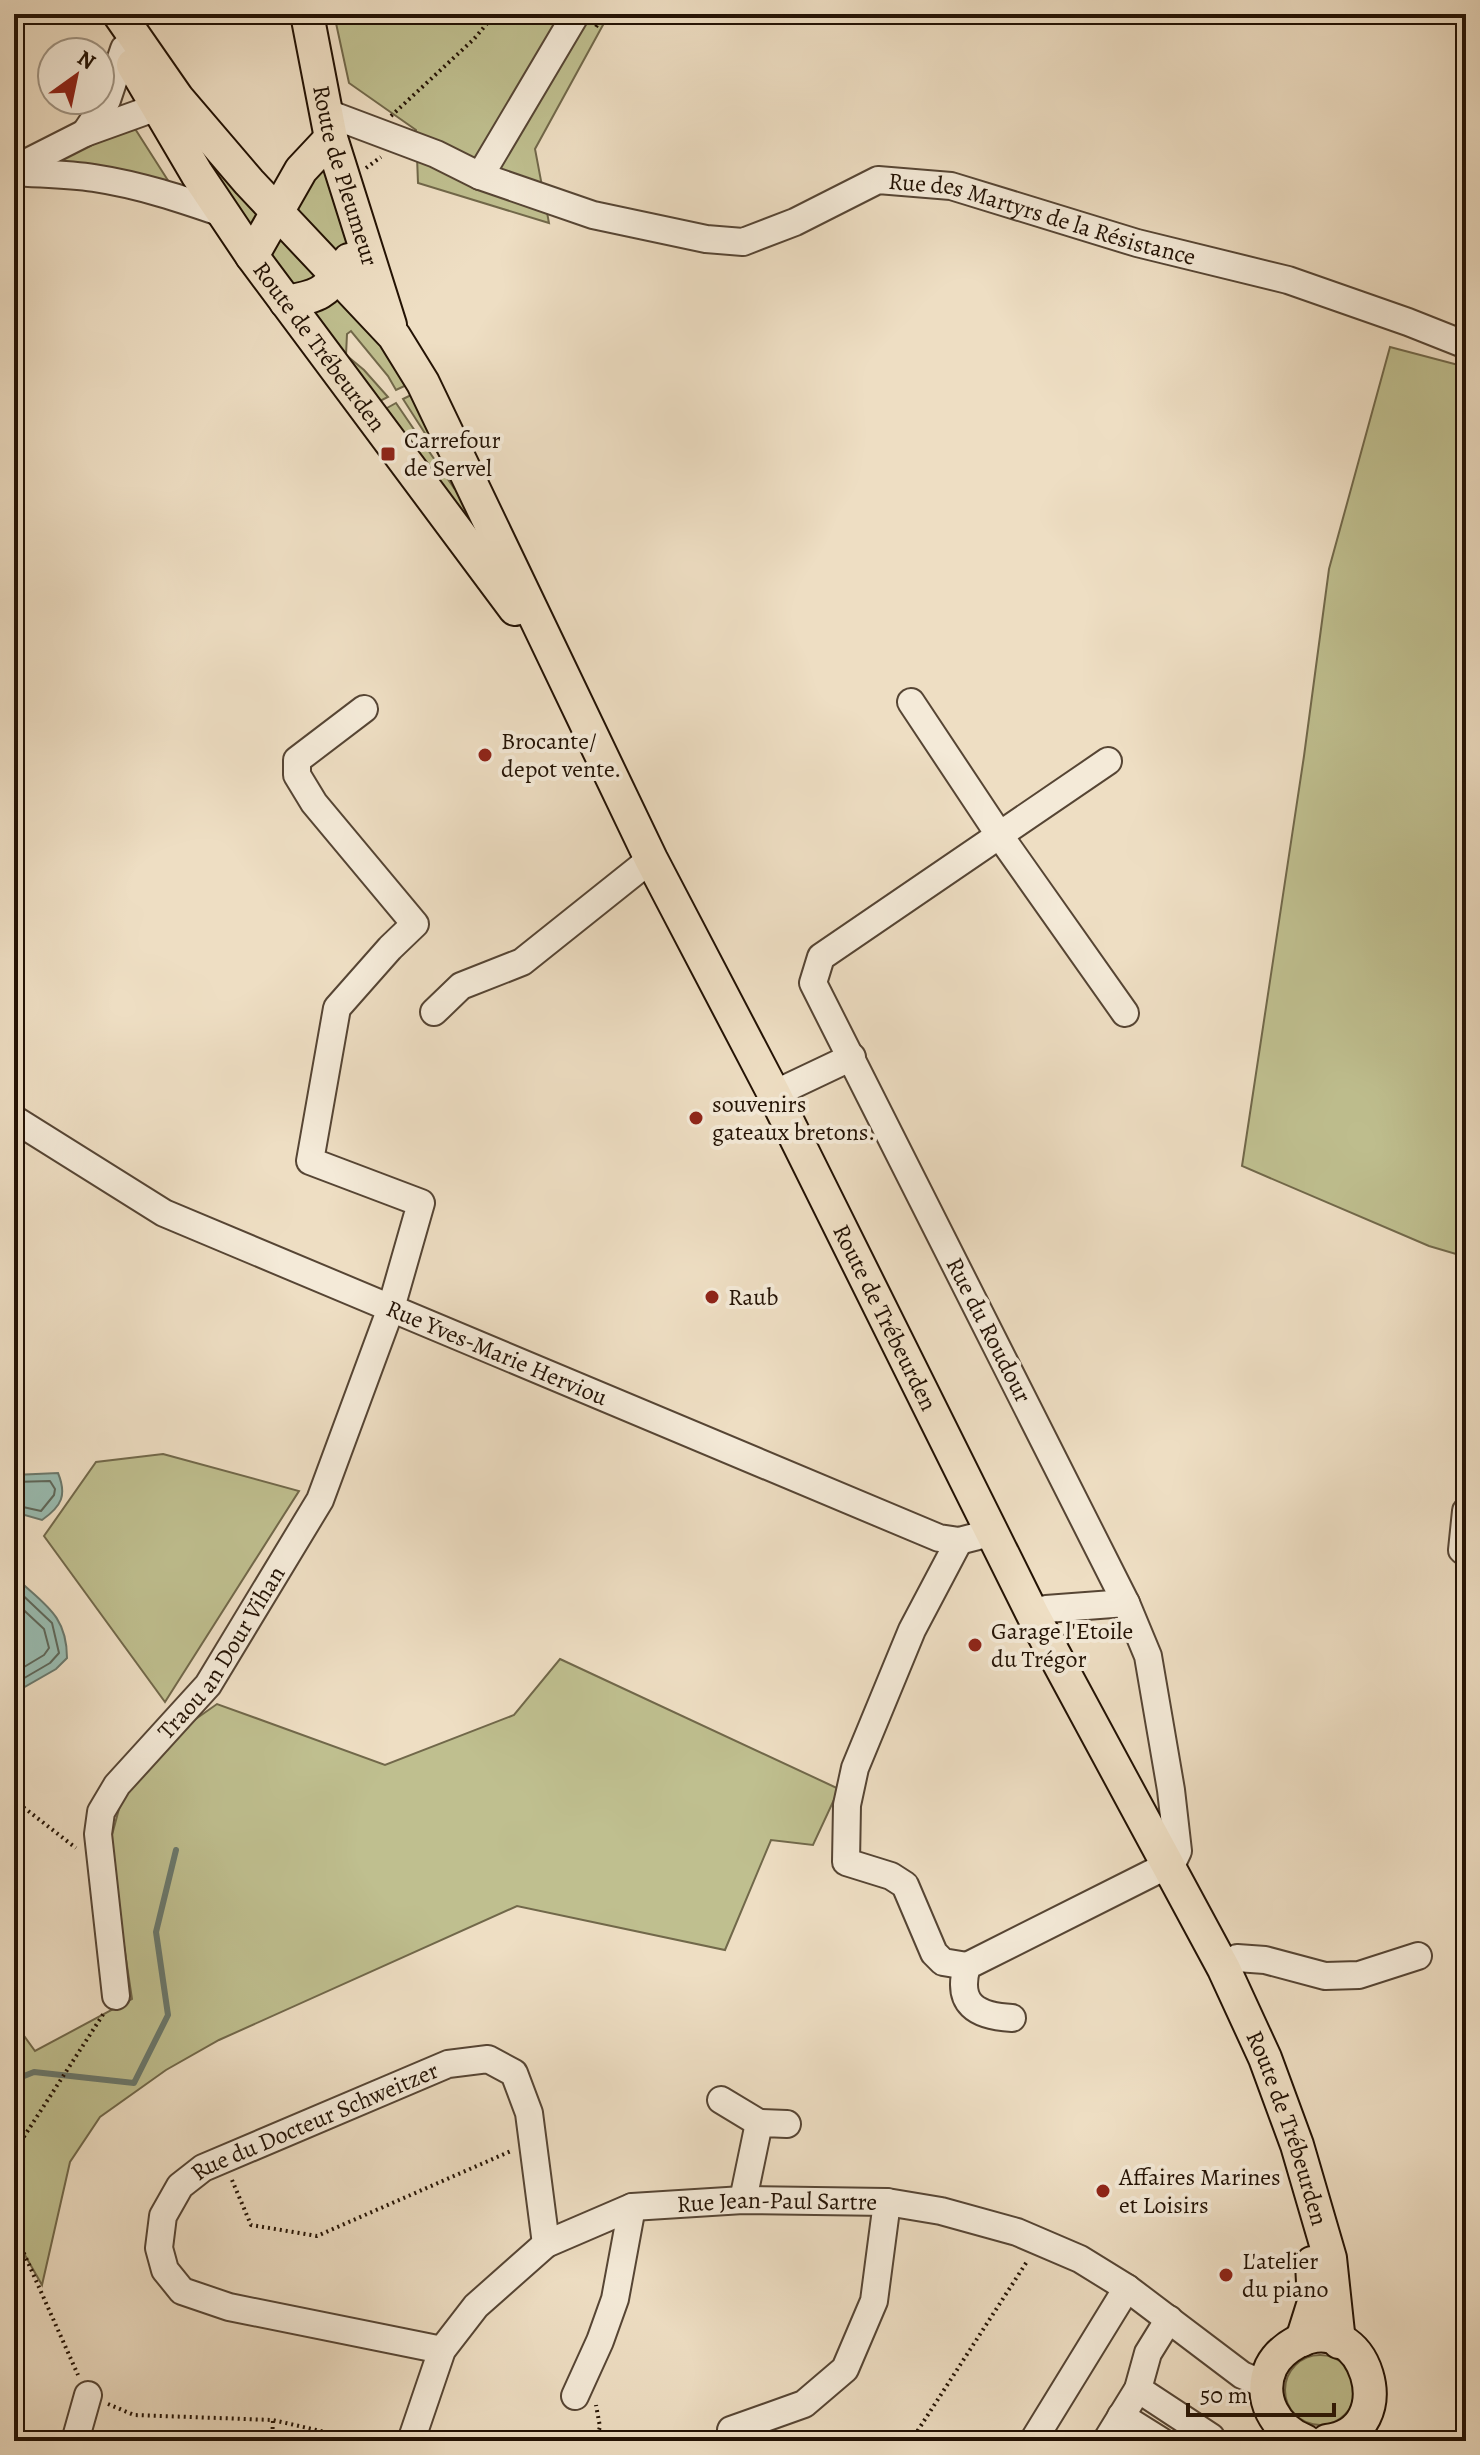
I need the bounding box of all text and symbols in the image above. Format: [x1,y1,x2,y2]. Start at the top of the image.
north arrow [36,36,116,116]
text: N [71,43,101,77]
street label: Route de Pleumeur [305,82,386,270]
street label: Rue des Martyrs de la Résistance [887,165,1199,273]
street label: Route de Trébeurden [245,255,393,438]
place label: Carrefour de Servel [404,424,501,484]
marker: Carrefour de Servel [379,445,397,463]
place label: Brocante/ depot vente. [501,725,621,785]
marker: Brocante/ depot vente. [476,746,494,764]
place label: souvenirs gateaux bretons. [712,1088,875,1148]
marker: souvenirs gateaux bretons. [687,1109,705,1127]
street label: Route de Trébeurden [825,1219,945,1416]
street label: Rue du Roudour [939,1252,1039,1408]
place label: Raub [728,1281,779,1313]
marker: Raub [703,1288,721,1306]
street label: Rue Yves-Marie Herviou [381,1292,612,1413]
street label: Traou an Dour Vihan [150,1560,292,1746]
place label: Garage l'Etoile du Trégor [991,1615,1133,1675]
marker: Garage l'Etoile du Trégor [966,1636,984,1654]
street label: Route de Trébeurden [1238,2025,1336,2229]
street label: Rue du Docteur Schweitzer [184,2054,443,2188]
place label: Affaires Marines et Loisirs [1118,2161,1281,2221]
marker: Affaires Marines et Loisirs [1094,2182,1112,2200]
street label: Rue Jean-Paul Sartre [676,2184,877,2220]
place label: L'atelier du piano [1242,2245,1328,2305]
marker: L'atelier du piano [1217,2266,1235,2284]
scale bar [1188,2367,1334,2417]
text: 50 m [1200,2379,1248,2411]

